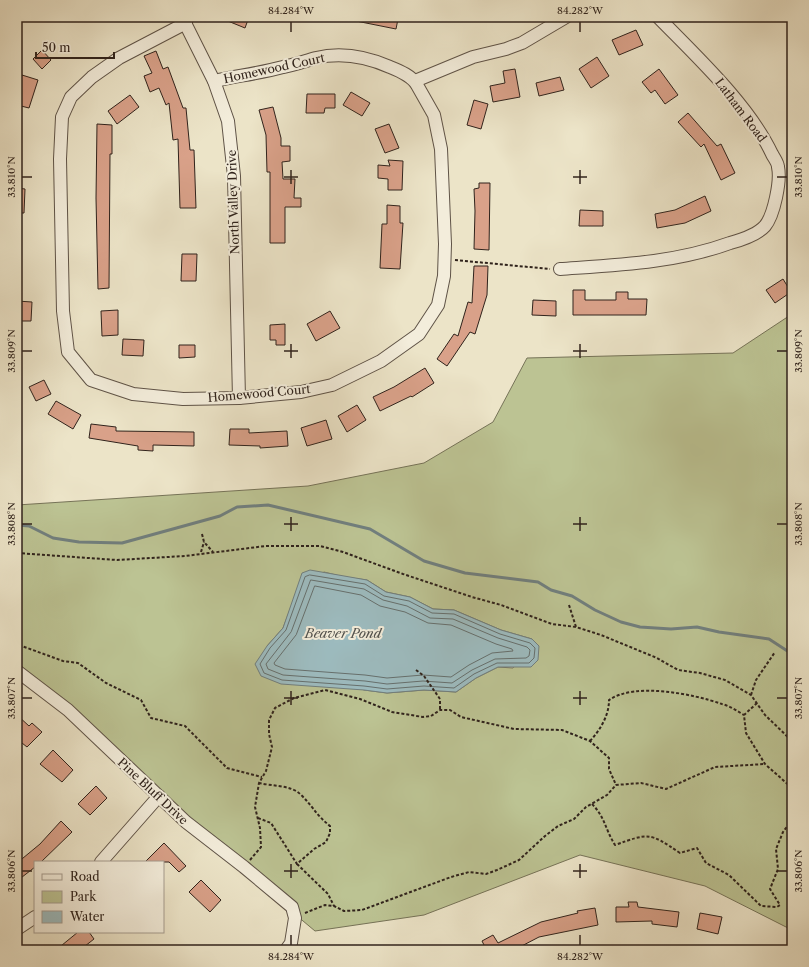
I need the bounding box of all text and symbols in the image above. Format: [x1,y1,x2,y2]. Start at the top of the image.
text: 84.284°W [268,4,315,17]
text: 84.282°W [557,4,604,17]
scale bar [36,34,114,60]
text: 50 m [42,40,71,55]
street label: Homewood Court [222,50,327,86]
street label: Latham Road [712,75,770,146]
street label: North Valley Drive [224,149,242,255]
text: 33.810°N [5,156,18,198]
text: 33.810°N [792,156,805,198]
text: 33.809°N [5,329,18,373]
text: 33.809°N [792,329,805,373]
street label: Homewood Court [207,381,312,405]
text: 33.808°N [5,502,18,546]
text: 33.808°N [792,502,805,546]
water label: Beaver Pond [304,625,382,641]
text: 33.807°N [5,677,18,719]
text: 33.807°N [792,677,805,719]
street label: Pine Bluff Drive [115,755,192,828]
text: 33.806°N [5,849,18,893]
text: 33.806°N [792,849,805,893]
legend [34,861,164,933]
text: Road [70,869,100,884]
text: Park [70,889,97,904]
text: Water [69,909,104,924]
text: 84.284°W [268,950,315,963]
text: 84.282°W [557,950,604,963]

